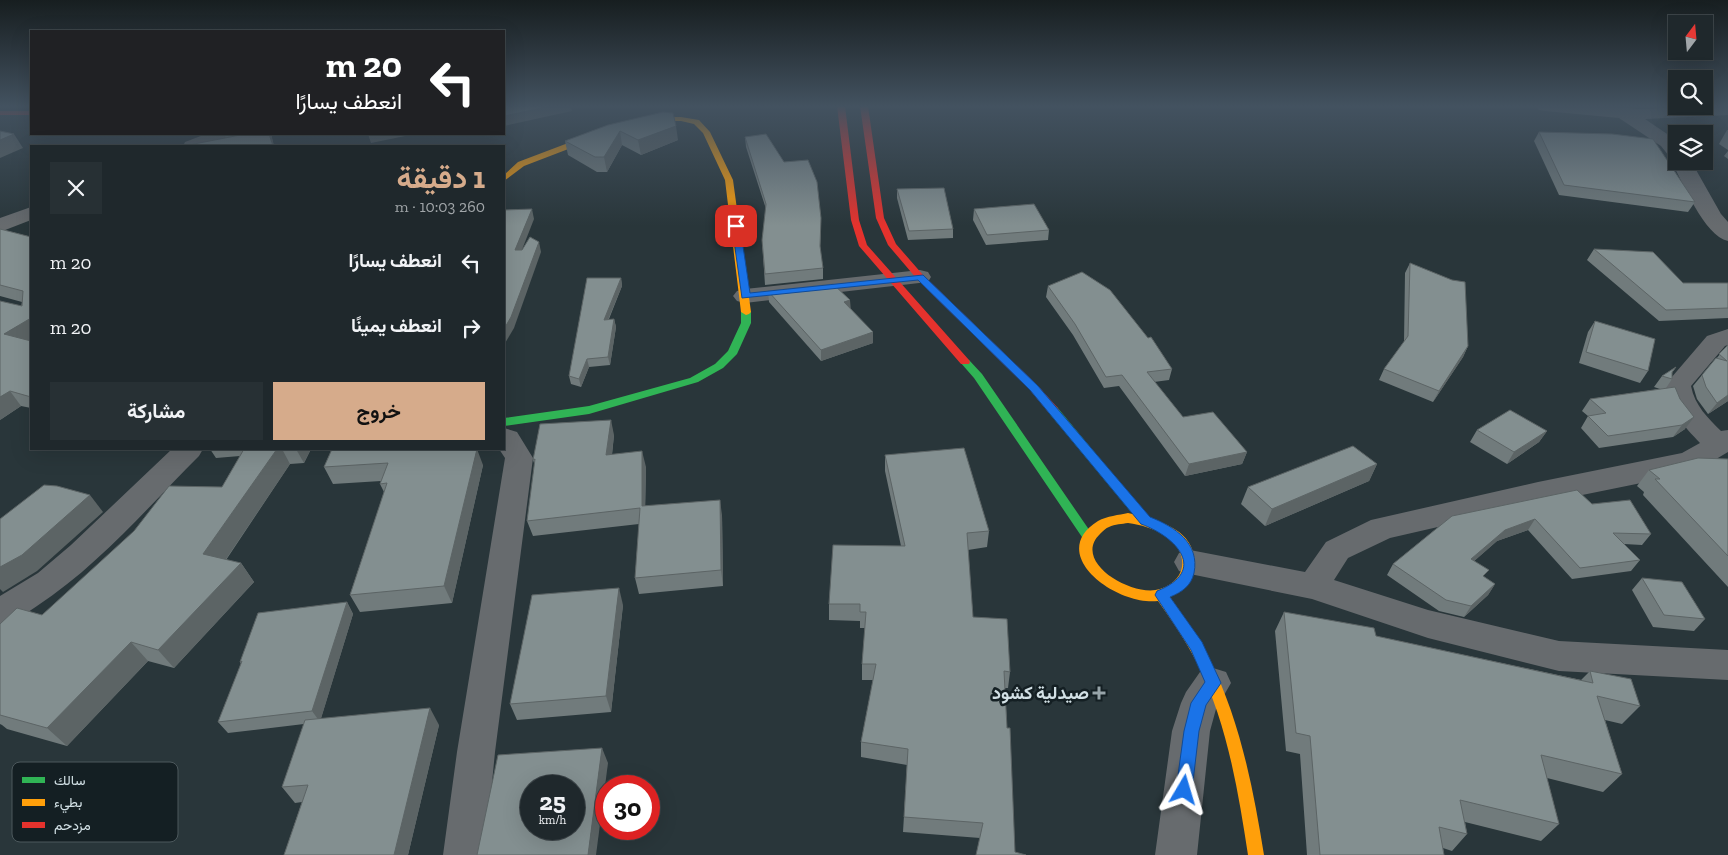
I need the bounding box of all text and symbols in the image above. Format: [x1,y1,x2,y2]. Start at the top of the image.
north arrow [1668,15,1712,60]
map controls [1668,15,1713,170]
text: 20 m [326,44,402,86]
icon: left [420,50,485,115]
button: search [1668,70,1713,115]
text: انعطف يسارًا [295,88,402,115]
button: layers [1668,125,1713,170]
text: 1 دقيقة [397,160,485,196]
button: close [50,162,102,214]
text: 260 m · 10:03 [395,197,485,216]
pin [715,205,757,247]
icon: arrive [722,212,750,240]
text: انعطف يسارًا [349,249,442,272]
icon: left [457,249,485,277]
text: 20 m [50,251,91,274]
text: انعطف يمينًا [351,314,442,337]
icon: right [457,314,485,342]
text: 20 m [50,316,91,339]
button: مشاركة [50,382,263,440]
button: خروج [273,382,485,440]
place label: صيدلية كشود [992,682,1089,704]
marker: صيدلية كشود [1093,687,1105,699]
legend [12,762,178,842]
position arrow [1157,763,1209,815]
text: سالك [54,772,85,789]
speed limit sign: 30 [595,775,660,840]
text: 25 [539,786,566,816]
text: بطيء [54,794,82,814]
text: km/h [539,813,566,827]
text: مزدحم [54,817,91,834]

